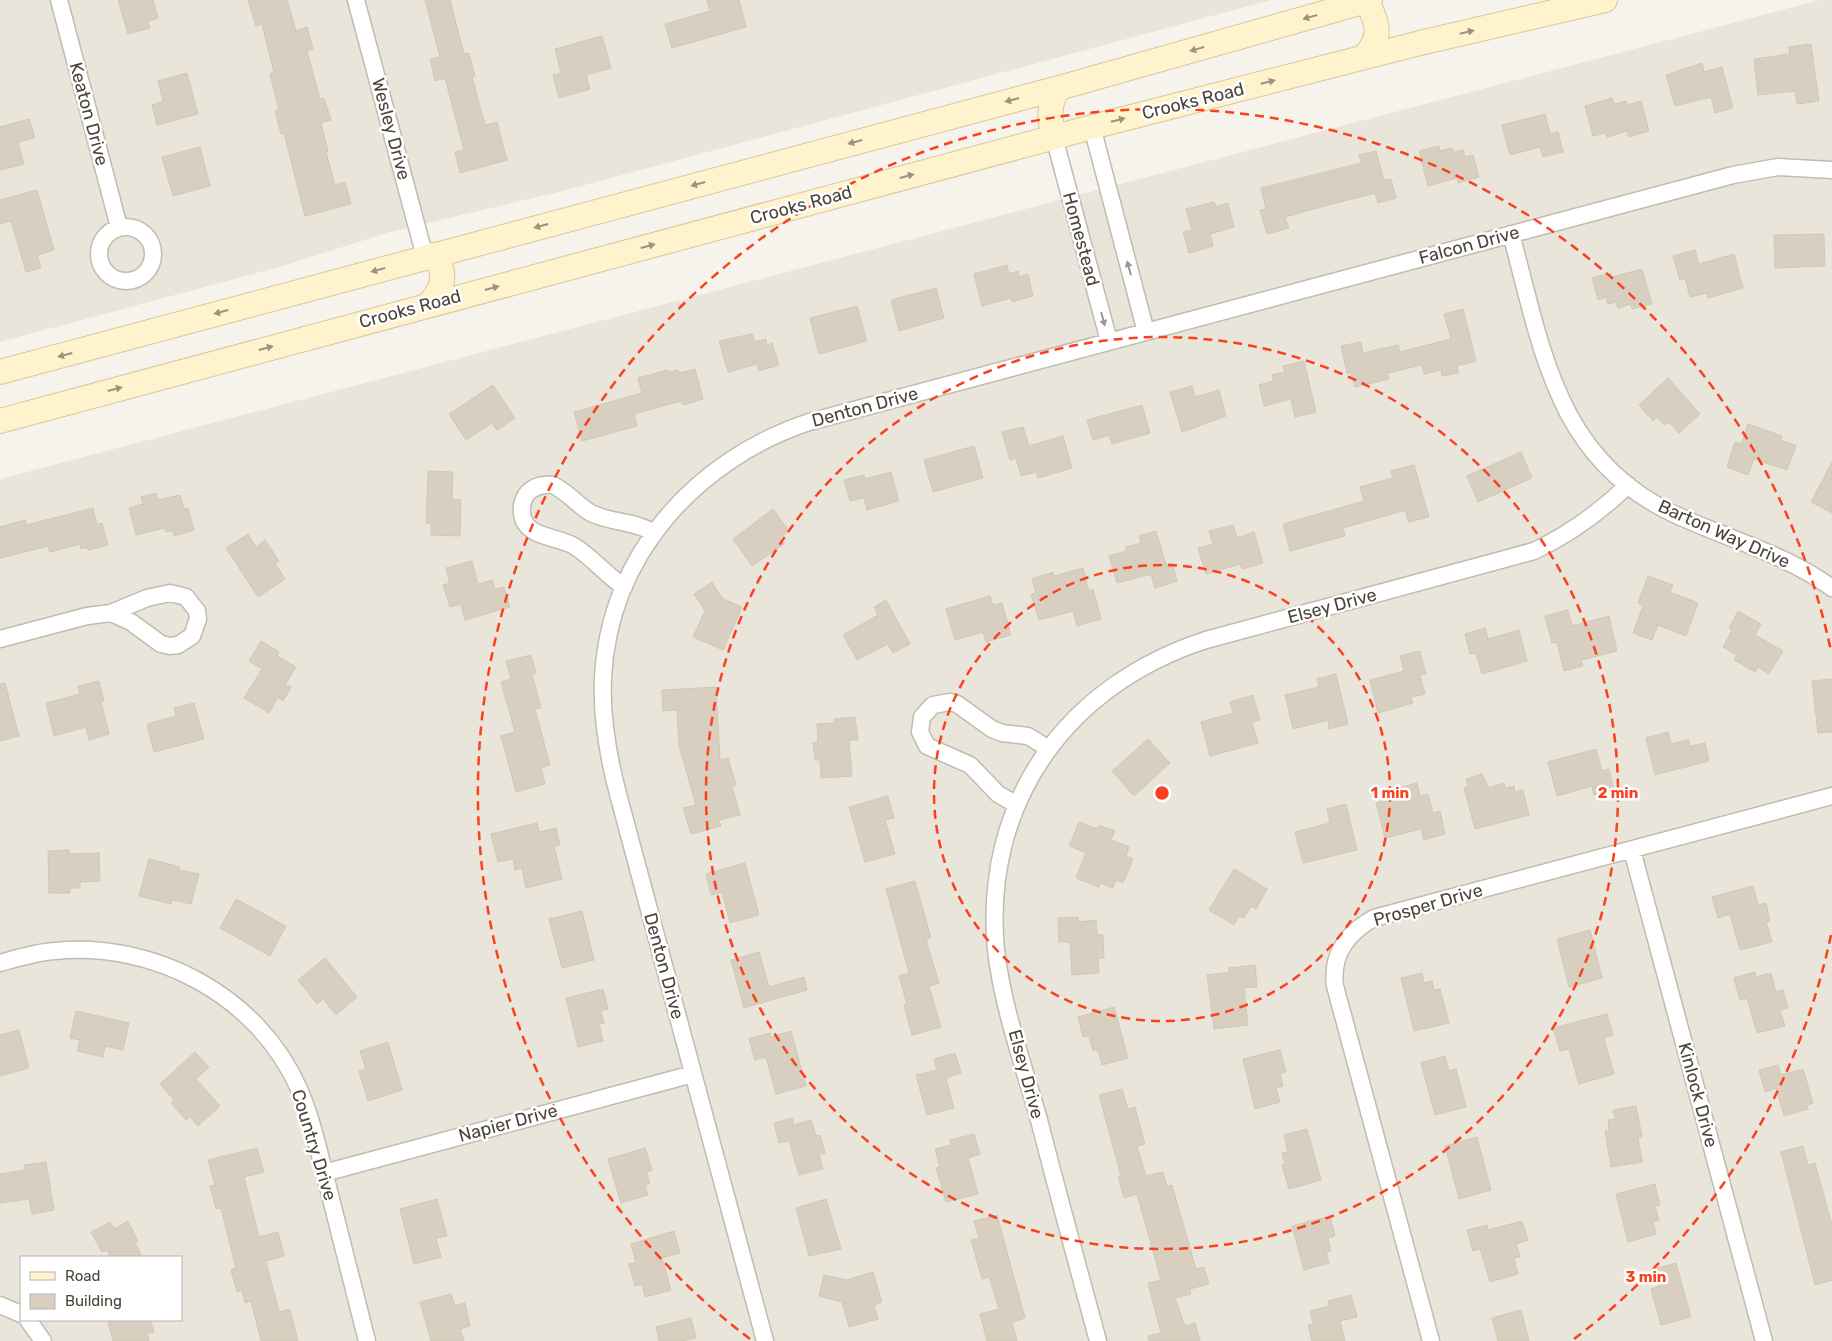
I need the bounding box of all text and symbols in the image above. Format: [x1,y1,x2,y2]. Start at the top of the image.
one-way arrow [1302,13,1317,21]
one-way arrow [1460,28,1475,36]
one-way arrow [1189,45,1204,53]
street label: Keaton Drive [65,60,113,168]
street label: Wesley Drive [367,76,415,182]
street label: Crooks Road [1140,78,1246,124]
one-way arrow [1260,78,1275,86]
one-way arrow [1005,96,1020,104]
one-way arrow [1111,116,1126,124]
one-way arrow [847,138,862,146]
one-way arrow [899,172,914,180]
one-way arrow [690,180,705,188]
street label: Crooks Road [748,181,854,229]
street label: Homestead [1058,190,1104,288]
street label: Falcon Drive [1416,221,1522,269]
one-way arrow [534,222,549,230]
one-way arrow [641,241,656,249]
one-way arrow [1125,260,1133,275]
one-way arrow [371,266,386,274]
one-way arrow [484,283,499,291]
street label: Crooks Road [357,285,463,333]
one-way arrow [214,309,229,317]
one-way arrow [1099,312,1107,327]
one-way arrow [258,344,273,352]
one-way arrow [57,351,72,359]
street label: Denton Drive [809,382,921,432]
one-way arrow [107,385,122,393]
street label: Barton Way Drive [1655,495,1793,573]
street label: Elsey Drive [1285,584,1379,628]
centre of rings [1153,784,1171,802]
text: 1 min [1371,784,1409,802]
text: 2 min [1598,784,1638,802]
street label: Prosper Drive [1371,879,1485,931]
street label: Denton Drive [639,910,689,1022]
street label: Elsey Drive [1004,1027,1048,1121]
street label: Kinlock Drive [1673,1040,1723,1150]
street label: Country Drive [287,1087,341,1203]
street label: Napier Drive [456,1099,560,1147]
legend [20,1256,182,1321]
text: Road [65,1267,101,1285]
text: 3 min [1626,1268,1666,1286]
text: Building [65,1292,122,1310]

